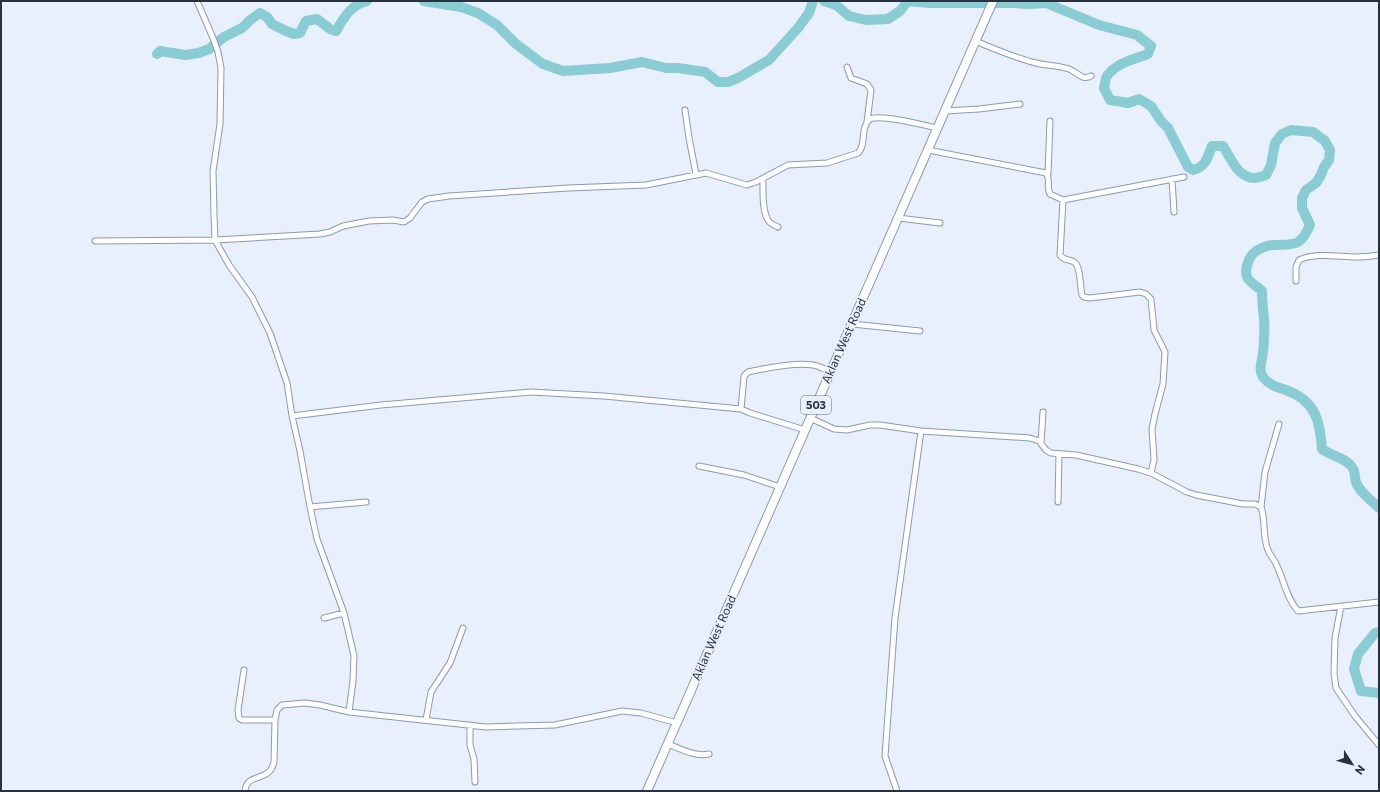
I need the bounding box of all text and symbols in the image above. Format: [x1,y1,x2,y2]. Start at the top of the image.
street label: Aklan West Road [818,296,868,385]
road number: 503 [801,396,831,414]
street label: Aklan West Road [688,593,738,682]
north arrow [1332,744,1372,784]
text: N [1353,763,1368,777]

